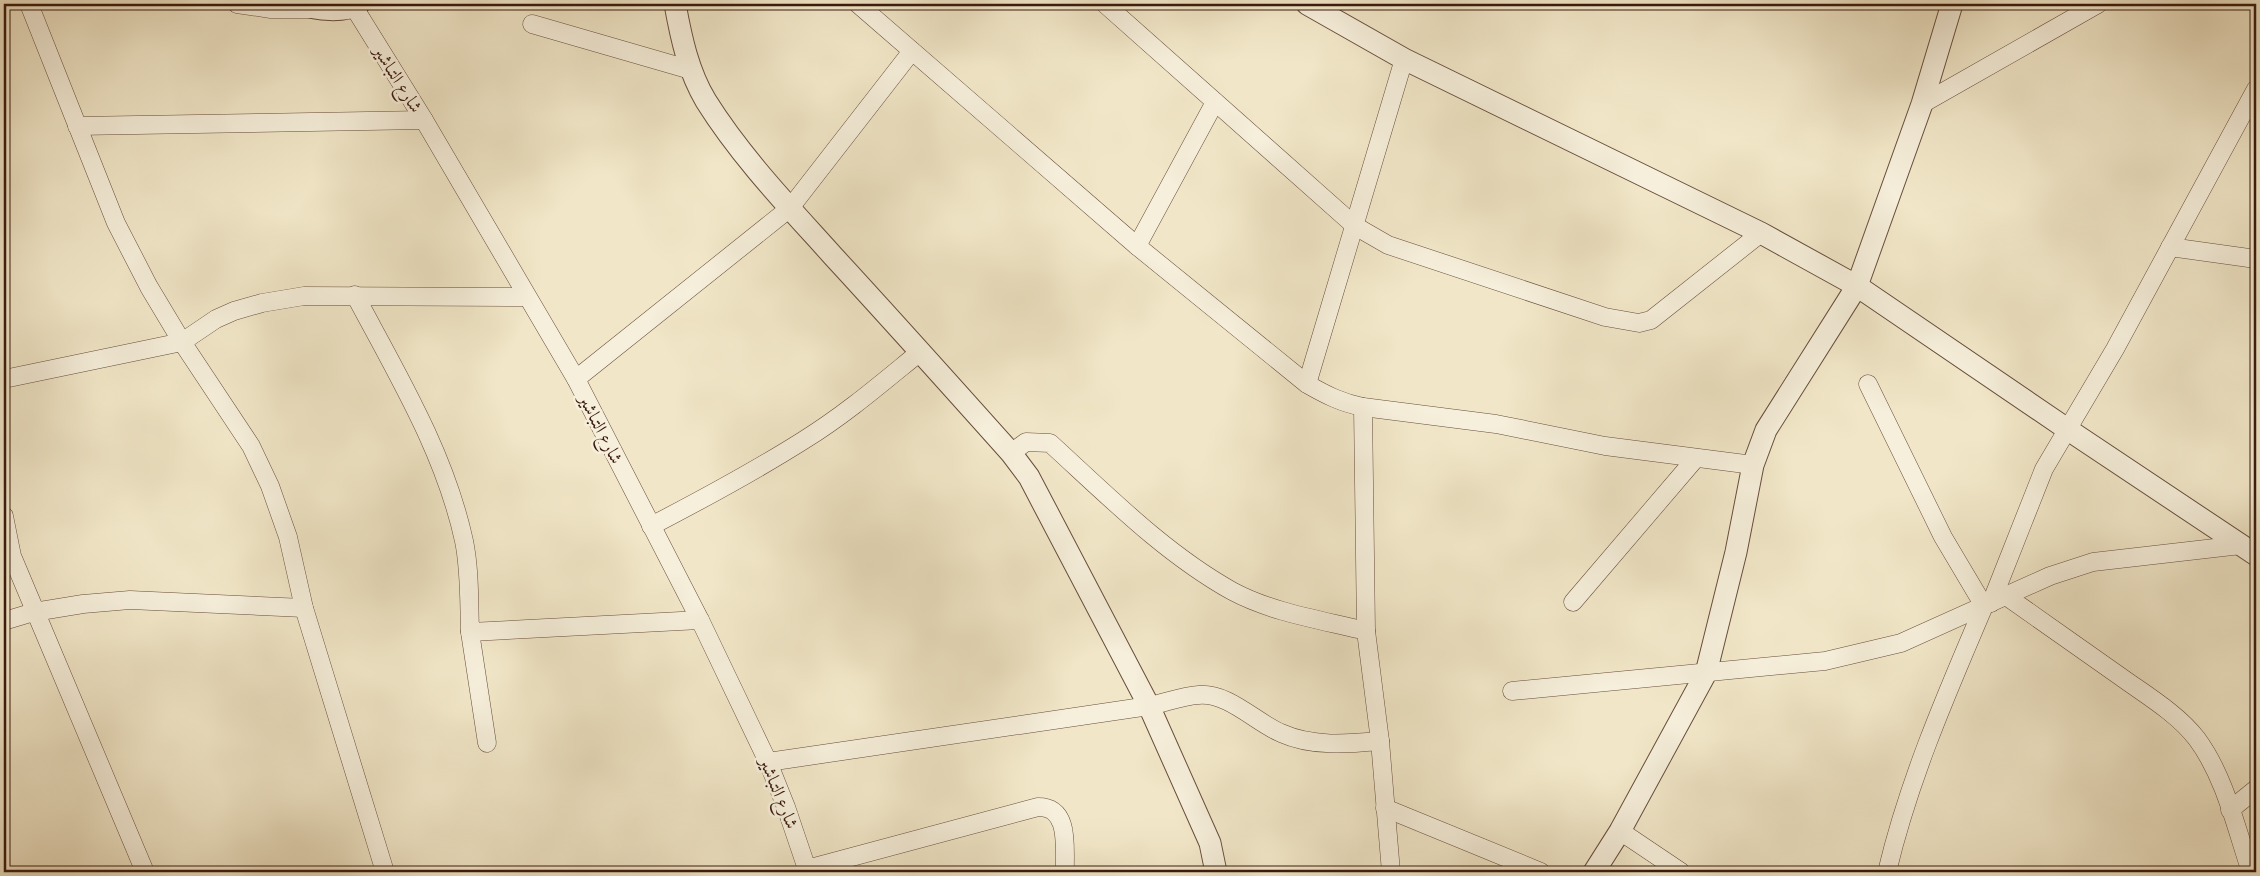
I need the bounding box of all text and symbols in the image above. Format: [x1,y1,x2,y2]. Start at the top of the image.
street label: شارع التباشير [364,40,427,119]
street label: شارع التباشير [570,389,628,469]
street label: شارع التباشير [750,752,803,833]

